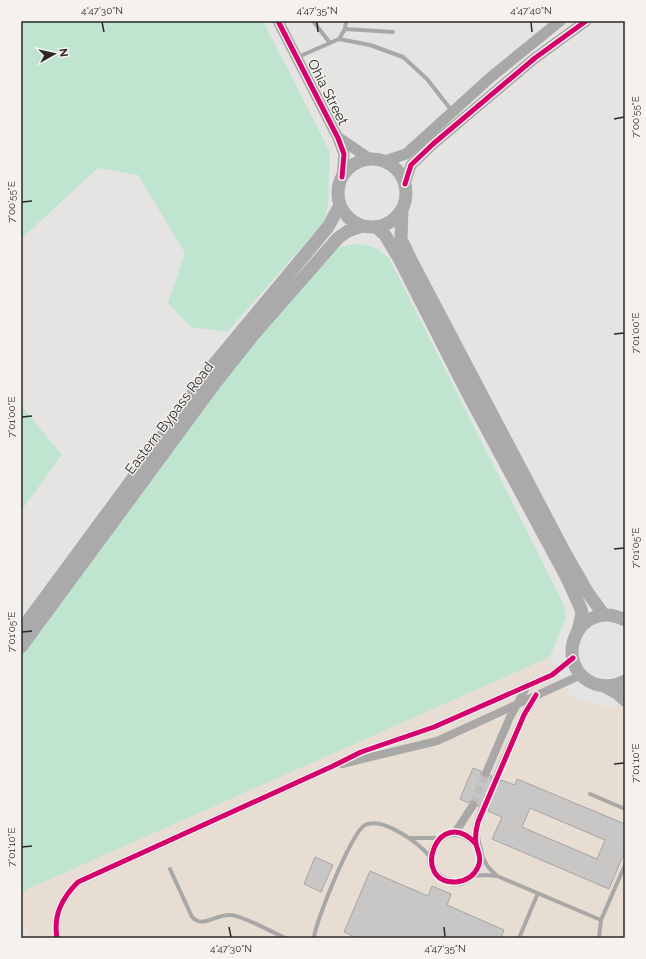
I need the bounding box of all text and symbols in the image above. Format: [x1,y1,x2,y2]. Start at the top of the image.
text: 4°47'30"N [81,5,123,16]
text: 4°47'35"N [296,5,338,16]
text: 4°47'40"N [510,5,552,16]
north arrow [34,34,74,74]
text: N [56,48,70,58]
street label: Ohia Street [305,56,352,128]
text: 7°00'55"E [630,96,641,138]
text: 7°00'55"E [6,181,17,223]
text: 7°01'00"E [630,312,641,354]
street label: Eastern Bypass Road [122,359,216,477]
text: 7°01'00"E [6,396,17,438]
text: 7°01'05"E [630,528,641,568]
text: 7°01'05"E [6,612,17,652]
text: 7°01'10"E [630,743,641,783]
text: 7°01'10"E [6,827,17,867]
text: 4°47'30"N [210,943,252,954]
text: 4°47'35"N [424,943,466,954]

